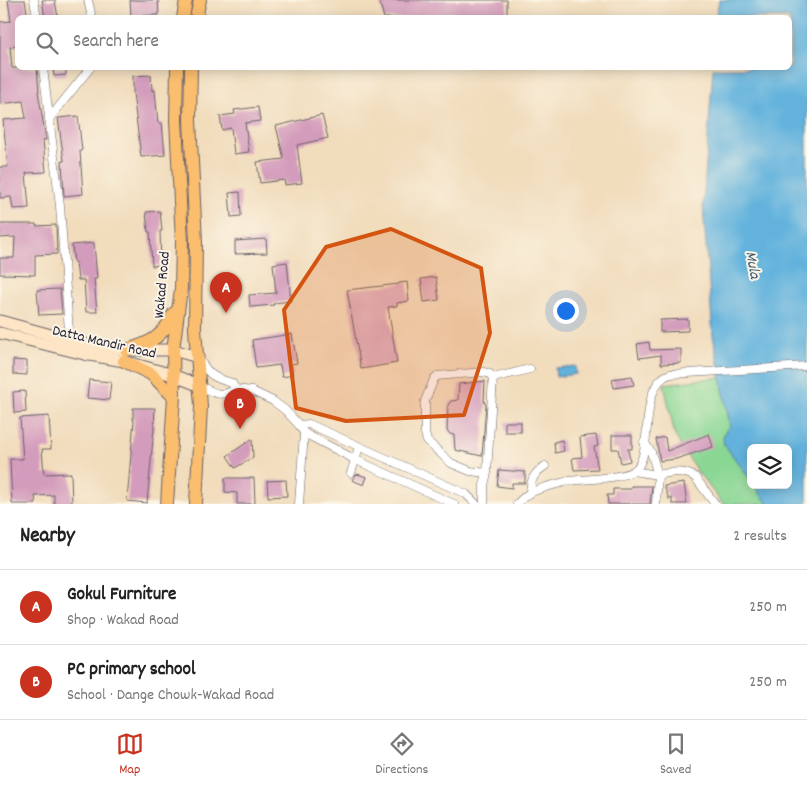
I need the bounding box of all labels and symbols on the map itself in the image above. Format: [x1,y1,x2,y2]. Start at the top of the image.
water label: Mula [738,249,766,282]
street label: Wakad Road [149,250,177,320]
pin: A [210,272,242,313]
your location [553,298,579,324]
street label: Datta Mandir Road [50,320,158,366]
pin: B [224,388,256,429]

